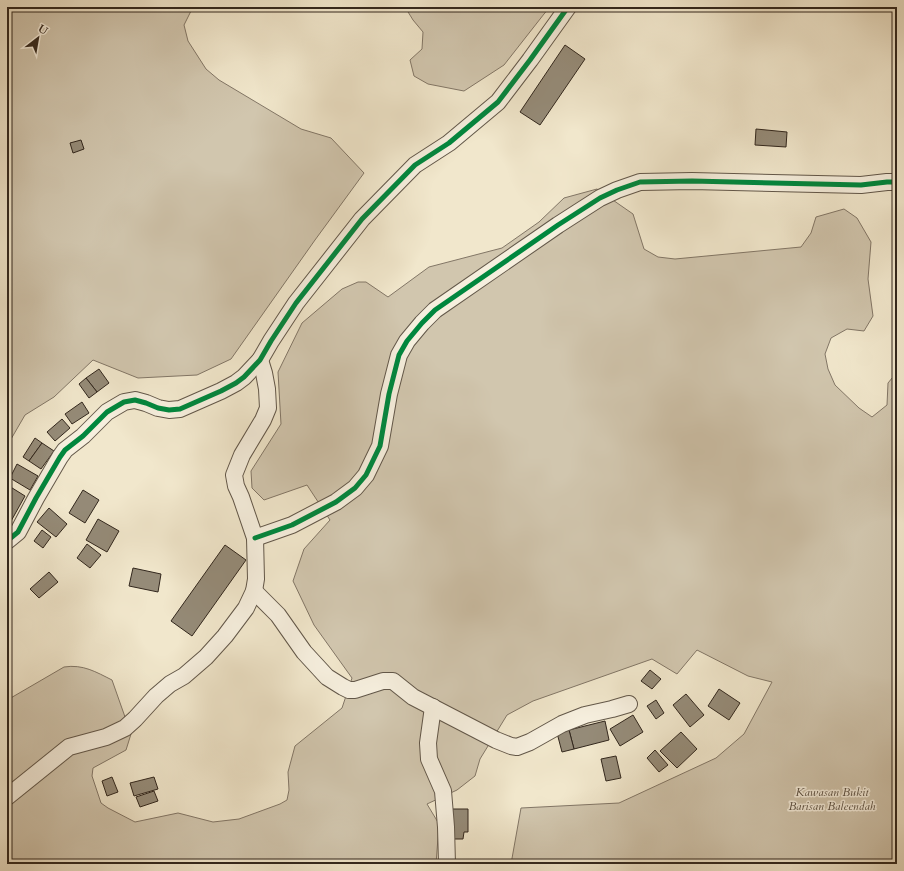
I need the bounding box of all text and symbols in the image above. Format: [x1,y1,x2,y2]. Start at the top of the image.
north arrow [18,18,58,58]
text: U [35,21,51,39]
park label: Kawasan Bukit Barisan Baleendah [788,784,876,814]

